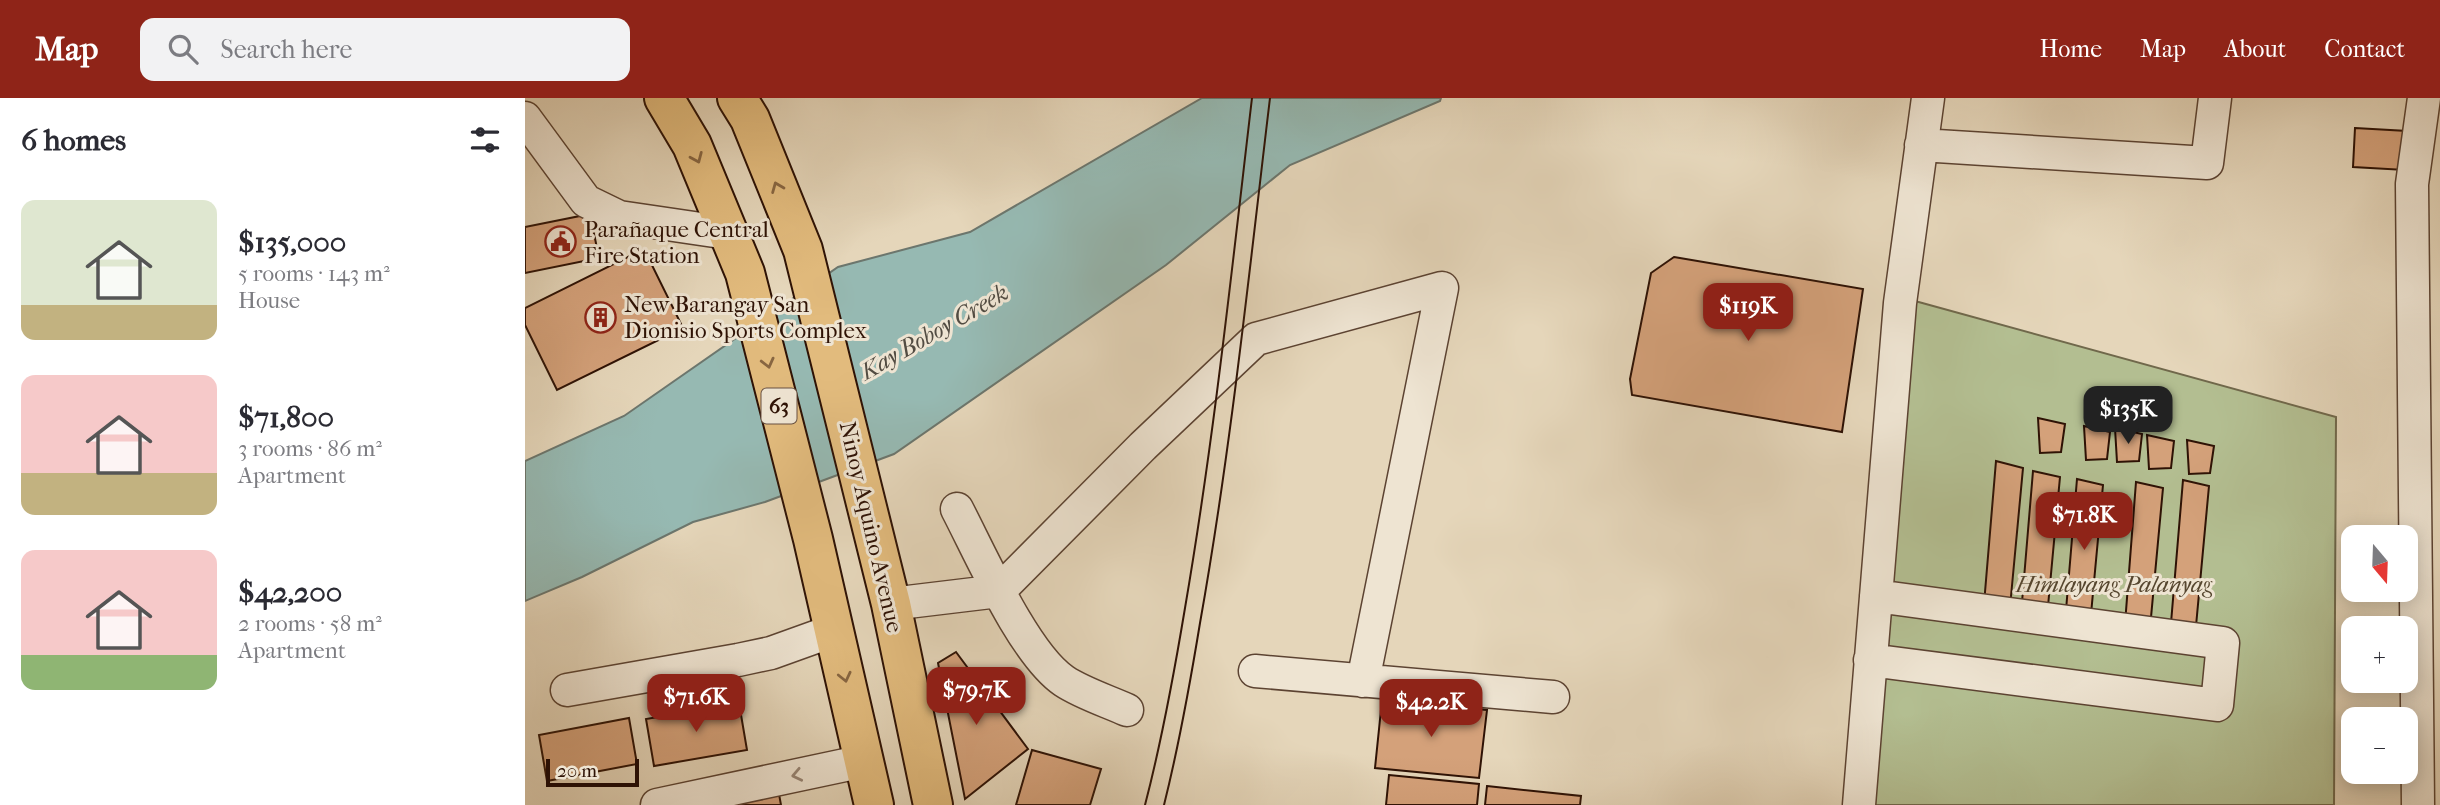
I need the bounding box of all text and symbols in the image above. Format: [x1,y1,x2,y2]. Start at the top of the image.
search box [140,18,630,81]
text: Map [35,30,98,69]
icon: search [164,30,202,68]
text: Search here [220,34,352,65]
text: Home [2040,35,2102,63]
text: Map [2140,35,2186,63]
text: About [2224,35,2286,63]
text: Contact [2324,35,2405,63]
icon: filters [466,121,504,159]
text: 6 homes [21,123,126,158]
one-way arrow [688,151,702,163]
one-way arrow [771,181,785,194]
place label: Parañaque Central Fire Station [584,216,770,269]
text: $135,000 [238,225,346,260]
public building icon: Parañaque Central Fire Station [544,225,578,259]
icon: home [77,228,161,312]
text: 5 rooms · 143 m² [238,260,390,287]
water label: Kay Boboy Creek [853,278,1013,387]
pin: $119K [1699,284,1797,343]
text: House [238,287,300,314]
place label: New Barangay San Dionisio Sports Complex [624,291,867,344]
text: $119K [1719,292,1777,319]
building icon: New Barangay San Dionisio Sports Complex [584,300,618,334]
one-way arrow [760,357,774,369]
pin: $135K [2079,386,2177,446]
road number: 63 [761,388,797,424]
text: $135K [2100,395,2156,422]
text: $71,800 [238,400,334,435]
icon: home [77,403,161,487]
street label: Ninoy Aquino Avenue [834,419,908,635]
text: 3 rooms · 86 m² [238,435,382,462]
text: Apartment [238,462,346,489]
pin: $71.8K [2027,492,2141,552]
text: $71.8K [2052,501,2116,528]
north arrow [2341,525,2419,602]
map controls [2341,525,2418,784]
park label: Himlayang Palanyag [2015,571,2213,598]
text: $42,200 [238,575,342,610]
icon: home [77,578,161,662]
text: 2 rooms · 58 m² [238,610,382,637]
button: + [2341,616,2418,693]
text: Apartment [238,637,346,664]
pin: $79.7K [919,668,1033,727]
one-way arrow [837,671,851,683]
pin: $71.6K [639,674,753,734]
text: $79.7K [943,676,1009,703]
pin: $42.2K [1374,680,1488,739]
text: $71.6K [663,683,729,710]
text: $42.2K [1395,688,1467,715]
button: − [2341,707,2418,784]
scale bar [546,756,639,788]
text: 20 m [557,760,597,782]
one-way arrow [791,767,803,781]

